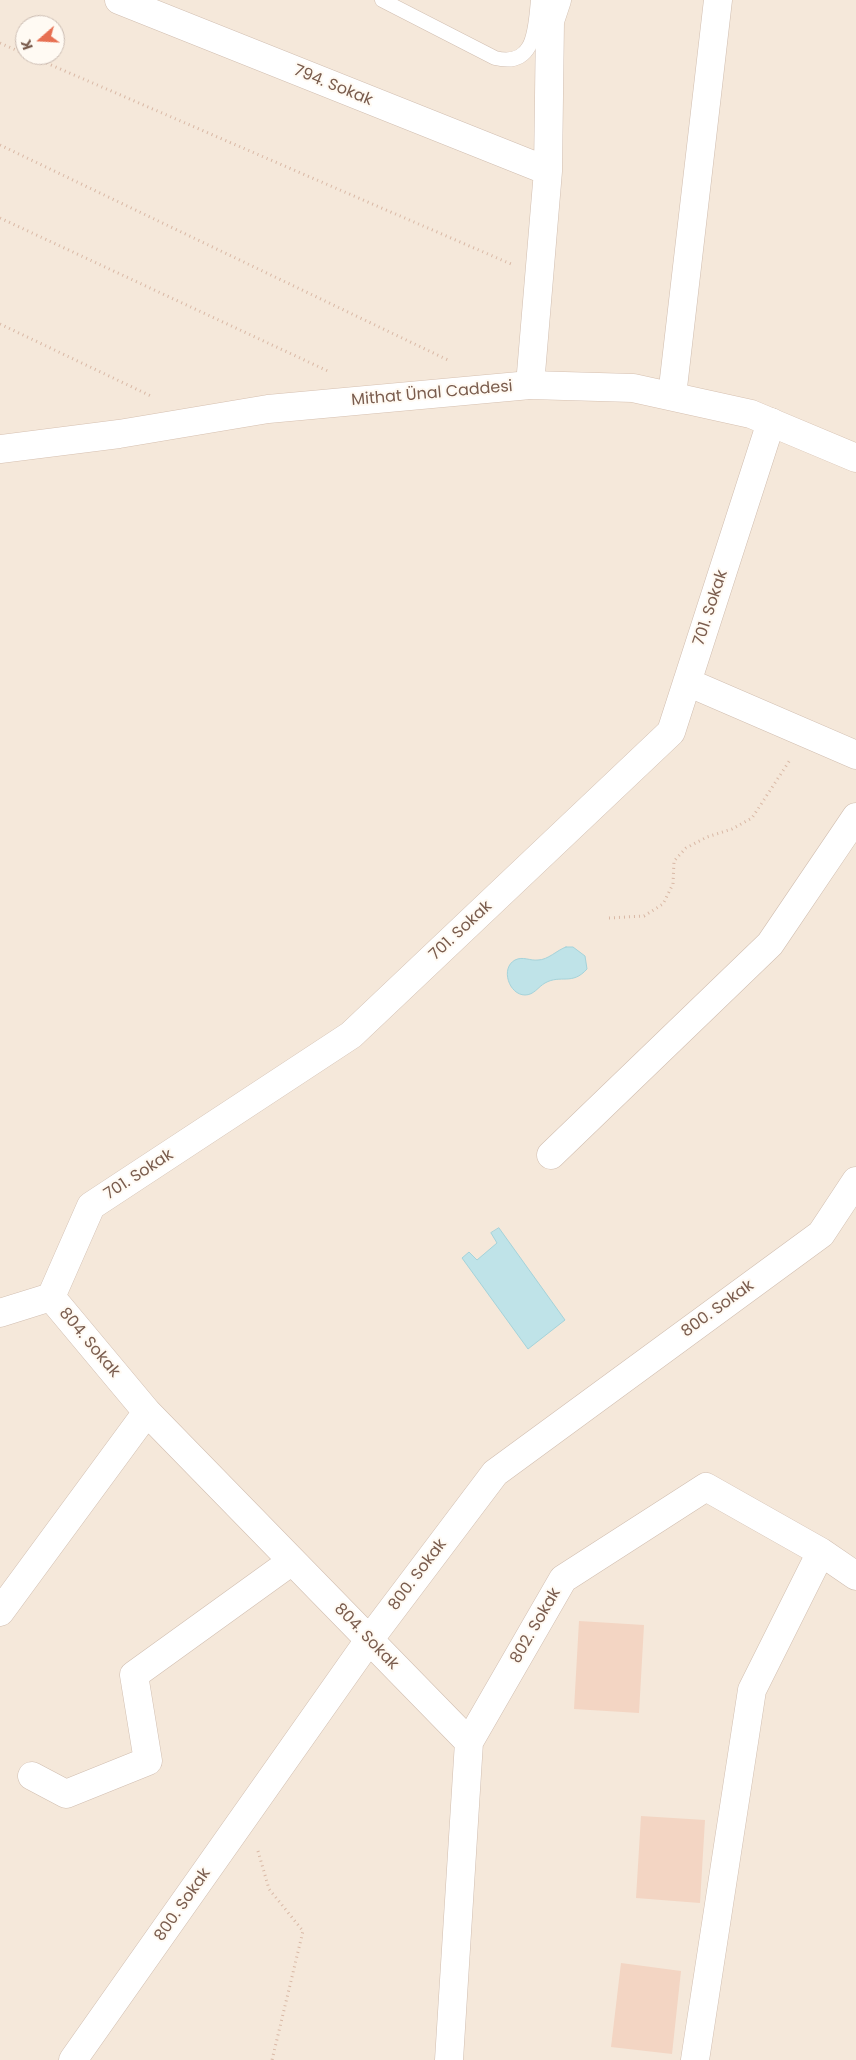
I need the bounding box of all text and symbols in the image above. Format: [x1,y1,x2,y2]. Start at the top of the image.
north arrow [15,15,65,65]
text: K [16,37,38,52]
street label: 794. Sokak [291,61,375,111]
street label: Mithat Ünal Caddesi [351,377,513,411]
street label: 701. Sokak [690,568,732,648]
street label: 701. Sokak [426,897,496,965]
street label: 701. Sokak [101,1146,177,1204]
street label: 800. Sokak [678,1276,758,1342]
street label: 804. Sokak [54,1304,124,1382]
street label: 800. Sokak [385,1535,451,1615]
street label: 802. Sokak [507,1585,565,1667]
street label: 804. Sokak [330,1600,402,1674]
street label: 800. Sokak [151,1865,215,1945]

